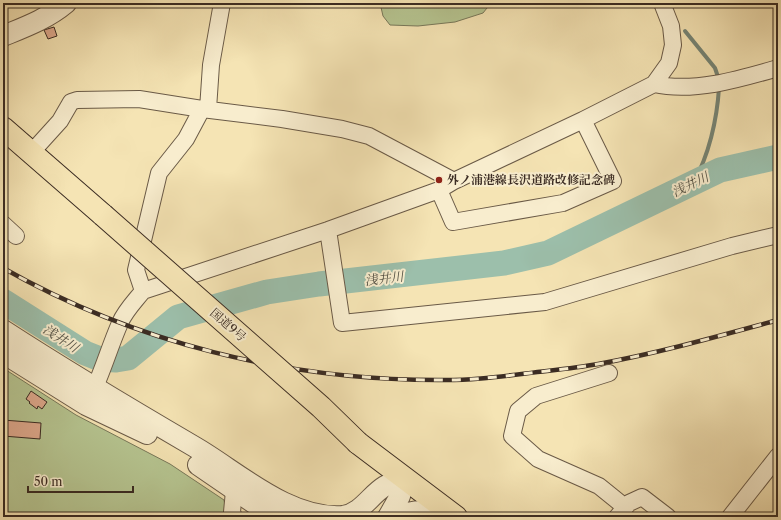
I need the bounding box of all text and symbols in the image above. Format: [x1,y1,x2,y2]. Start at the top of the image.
water label: 浅井川 [669,167,713,200]
place label: 外ノ浦港線長沢道路改修記念碑 [447,172,615,187]
marker: 外ノ浦港線長沢道路改修記念碑 [434,175,444,185]
water label: 浅井川 [364,267,406,288]
street label: 国道9号 [207,305,249,344]
water label: 浅井川 [40,321,83,356]
scale bar [28,468,133,494]
text: 50 m [34,474,63,489]

